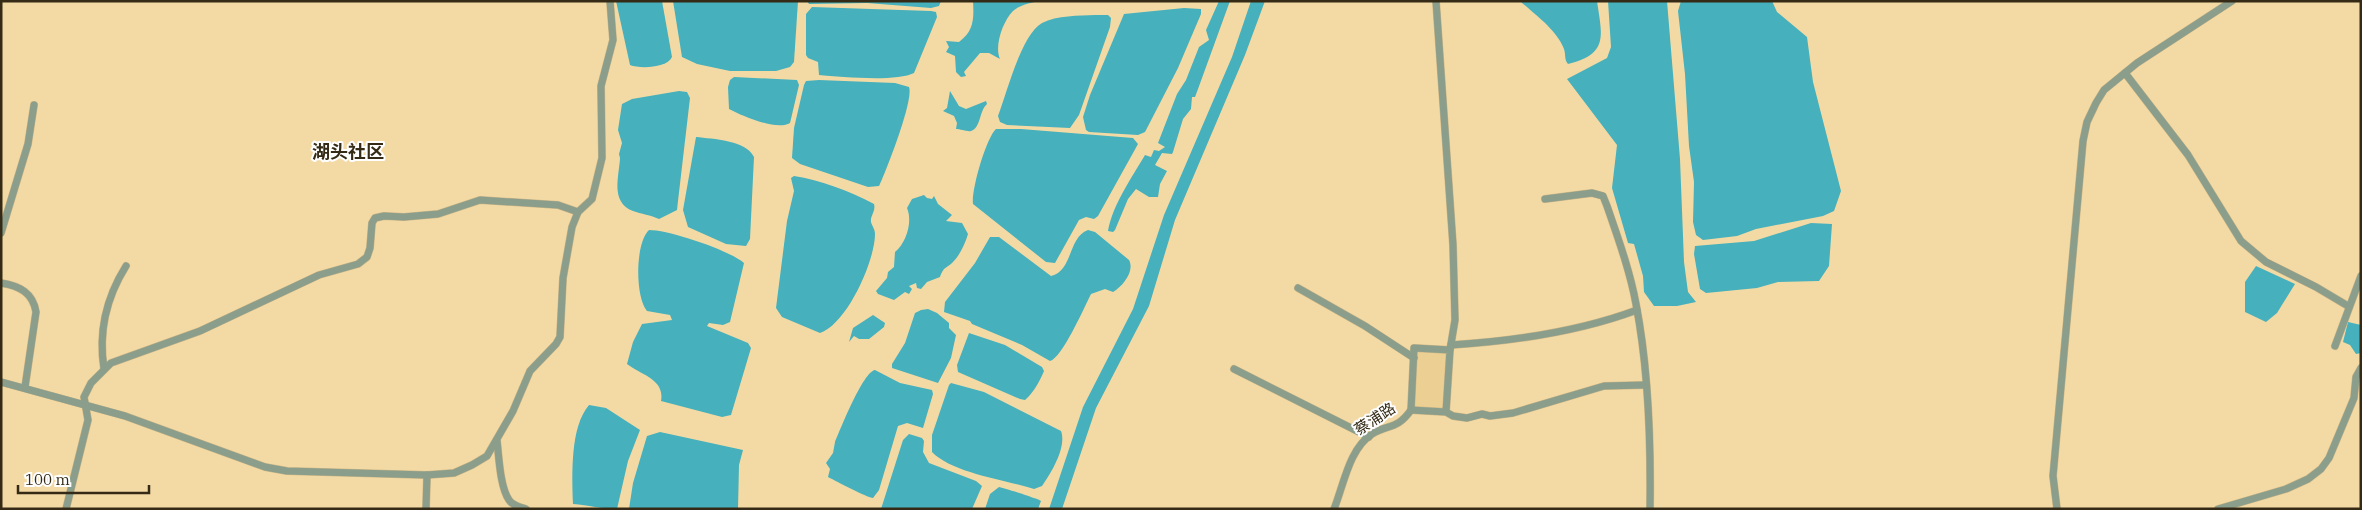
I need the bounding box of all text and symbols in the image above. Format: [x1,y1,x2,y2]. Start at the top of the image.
district label: 湖头社区 [312,140,384,163]
street label: 蔡浦路 [1351,398,1399,439]
scale bar [18,462,149,494]
text: 100 m [25,470,70,489]

